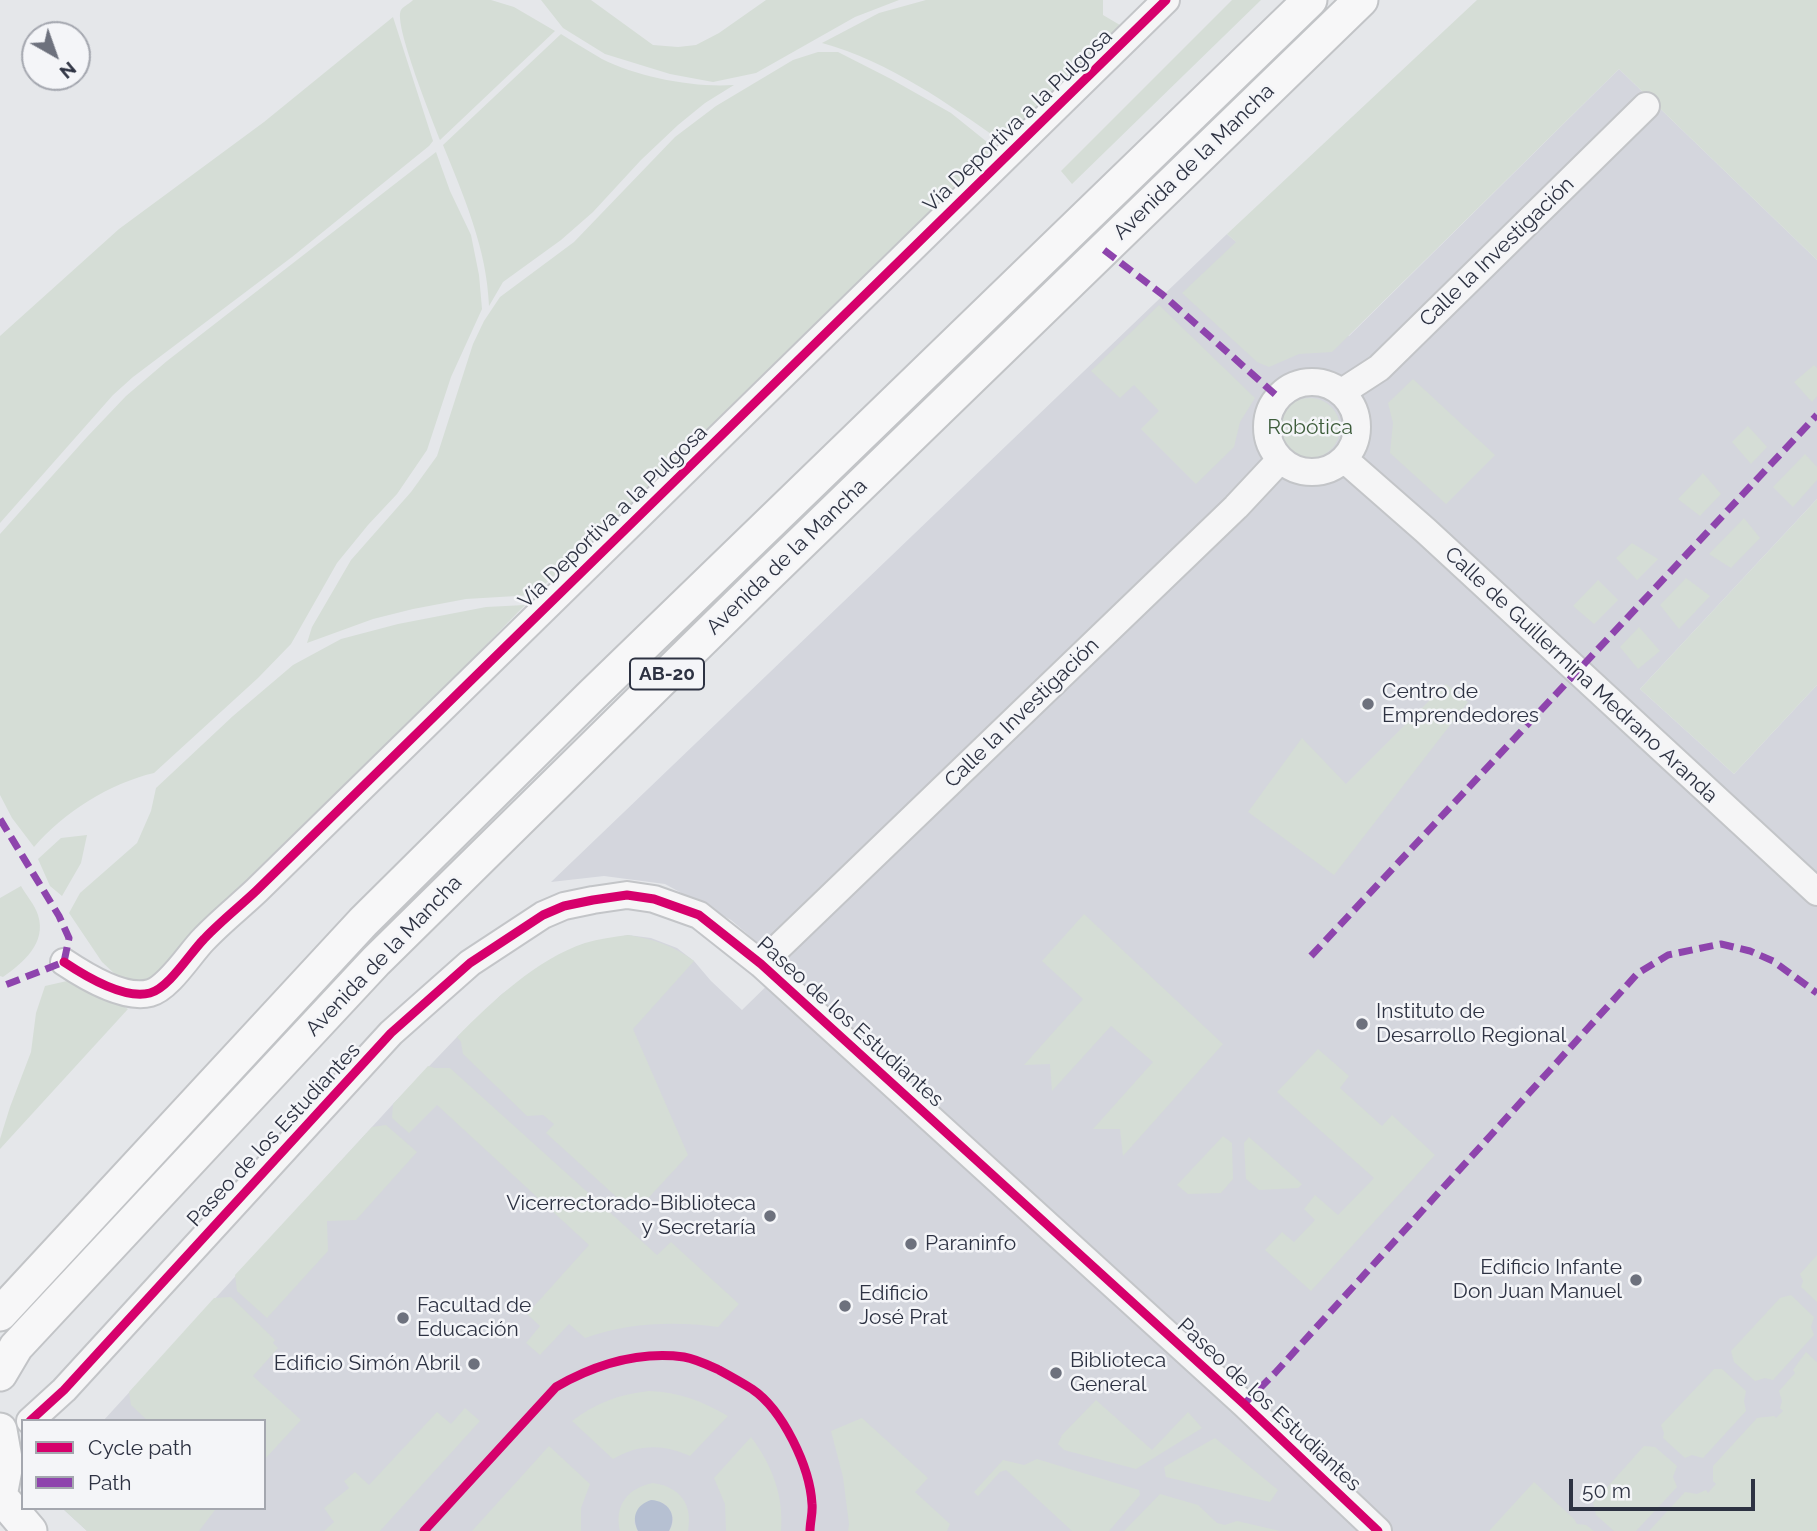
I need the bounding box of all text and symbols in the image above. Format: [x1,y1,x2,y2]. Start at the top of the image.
north arrow [21,21,91,91]
street label: Vía Deportiva a la Pulgosa [918,24,1118,218]
text: N [56,57,81,84]
street label: Avenida de la Mancha [1108,79,1280,245]
street label: Calle la Investigación [1415,172,1579,332]
park label: Robótica [1267,415,1353,441]
street label: Vía Deportiva a la Pulgosa [513,420,713,614]
street label: Avenida de la Mancha [701,474,873,640]
street label: Calle de Guillermina Medrano Aranda [1439,542,1723,808]
street label: Calle la Investigación [940,633,1104,793]
road number: AB-20 [630,659,704,690]
place label: Centro de Emprendedores [1382,679,1539,729]
marker: Centro de Emprendedores [1360,696,1376,712]
street label: Avenida de la Mancha [301,870,467,1042]
street label: Paseo de los Estudiantes [752,932,948,1112]
place label: Instituto de Desarrollo Regional [1376,999,1566,1049]
marker: Instituto de Desarrollo Regional [1354,1016,1370,1032]
street label: Paseo de los Estudiantes [182,1038,366,1232]
place label: Vicerrectorado-Biblioteca y Secretaría [506,1191,756,1241]
marker: Vicerrectorado-Biblioteca y Secretaría [762,1208,778,1224]
place label: Paraninfo [925,1231,1016,1257]
marker: Paraninfo [903,1236,919,1252]
place label: Edificio Infante Don Juan Manuel [1453,1255,1622,1305]
marker: Edificio Infante Don Juan Manuel [1628,1272,1644,1288]
place label: Edificio José Prat [859,1281,948,1331]
place label: Facultad de Educación [417,1293,531,1343]
marker: Edificio José Prat [837,1298,853,1314]
marker: Facultad de Educación [395,1310,411,1326]
street label: Paseo de los Estudiantes [1172,1313,1366,1497]
place label: Biblioteca General [1070,1348,1166,1398]
place label: Edificio Simón Abril [274,1351,460,1377]
marker: Edificio Simón Abril [466,1356,482,1372]
marker: Biblioteca General [1048,1365,1064,1381]
legend [21,1419,266,1510]
text: Cycle path [88,1435,192,1460]
scale bar [1572,1464,1758,1508]
text: Path [88,1470,132,1495]
text: 50 m [1582,1478,1631,1503]

